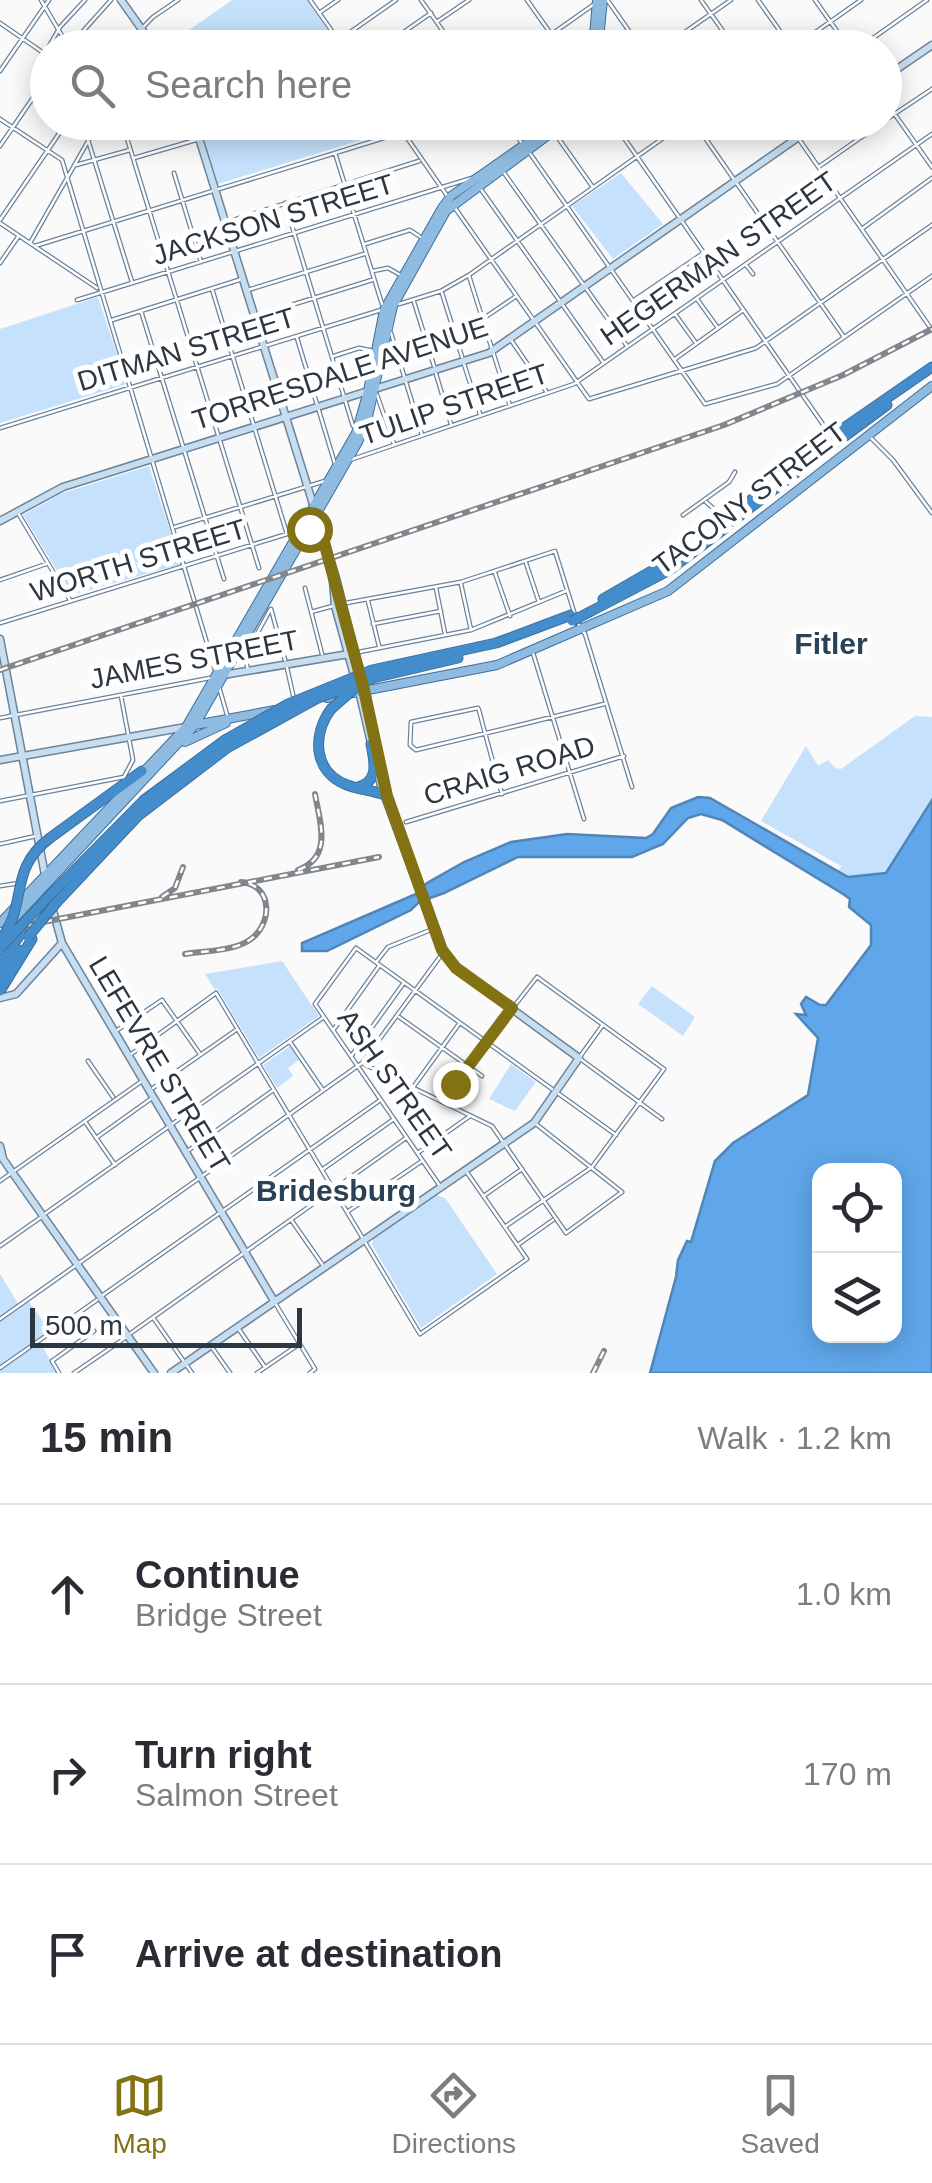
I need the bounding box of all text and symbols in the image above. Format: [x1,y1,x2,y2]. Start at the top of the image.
search box [30,30,902,140]
icon: search [65,58,120,113]
text: Search here [145,64,352,106]
street label: HEGERMAN STREET [595,165,842,351]
street label: JACKSON STREET [149,168,397,271]
street label: DITMAN STREET [74,302,299,397]
street label: TORRESDALE AVENUE [189,311,492,436]
street label: TULIP STREET [356,358,552,451]
street label: TACONY STREET [647,416,851,581]
route start [287,507,333,553]
street label: WORTH STREET [27,513,250,608]
street label: JAMES STREET [87,624,301,695]
district label: Fitler [794,627,868,660]
street label: CRAIG ROAD [420,730,598,811]
street label: LEFEVRE STREET [83,951,236,1178]
street label: ASH STREET [331,1003,458,1165]
route end [433,1062,479,1108]
map controls [812,1163,902,1343]
button: locate [812,1163,902,1253]
district label: Bridesburg [256,1174,416,1207]
button: layers [812,1253,902,1343]
scale bar [30,1303,302,1348]
text: 500 m [45,1310,123,1341]
text: 15 min [40,1414,173,1461]
text: Walk · 1.2 km [698,1420,892,1456]
text: Continue [135,1554,300,1596]
icon: ahead [40,1567,95,1622]
text: 1.0 km [796,1576,892,1612]
text: Bridge Street [135,1597,322,1633]
text: Turn right [135,1734,312,1776]
icon: right [40,1747,95,1802]
text: 170 m [803,1756,892,1792]
text: Salmon Street [135,1777,338,1813]
icon: arrive [40,1927,95,1982]
text: Arrive at destination [135,1933,502,1975]
tab: Map [112,2068,167,2160]
tab: Directions [392,2068,516,2160]
tab: Saved [740,2068,820,2160]

